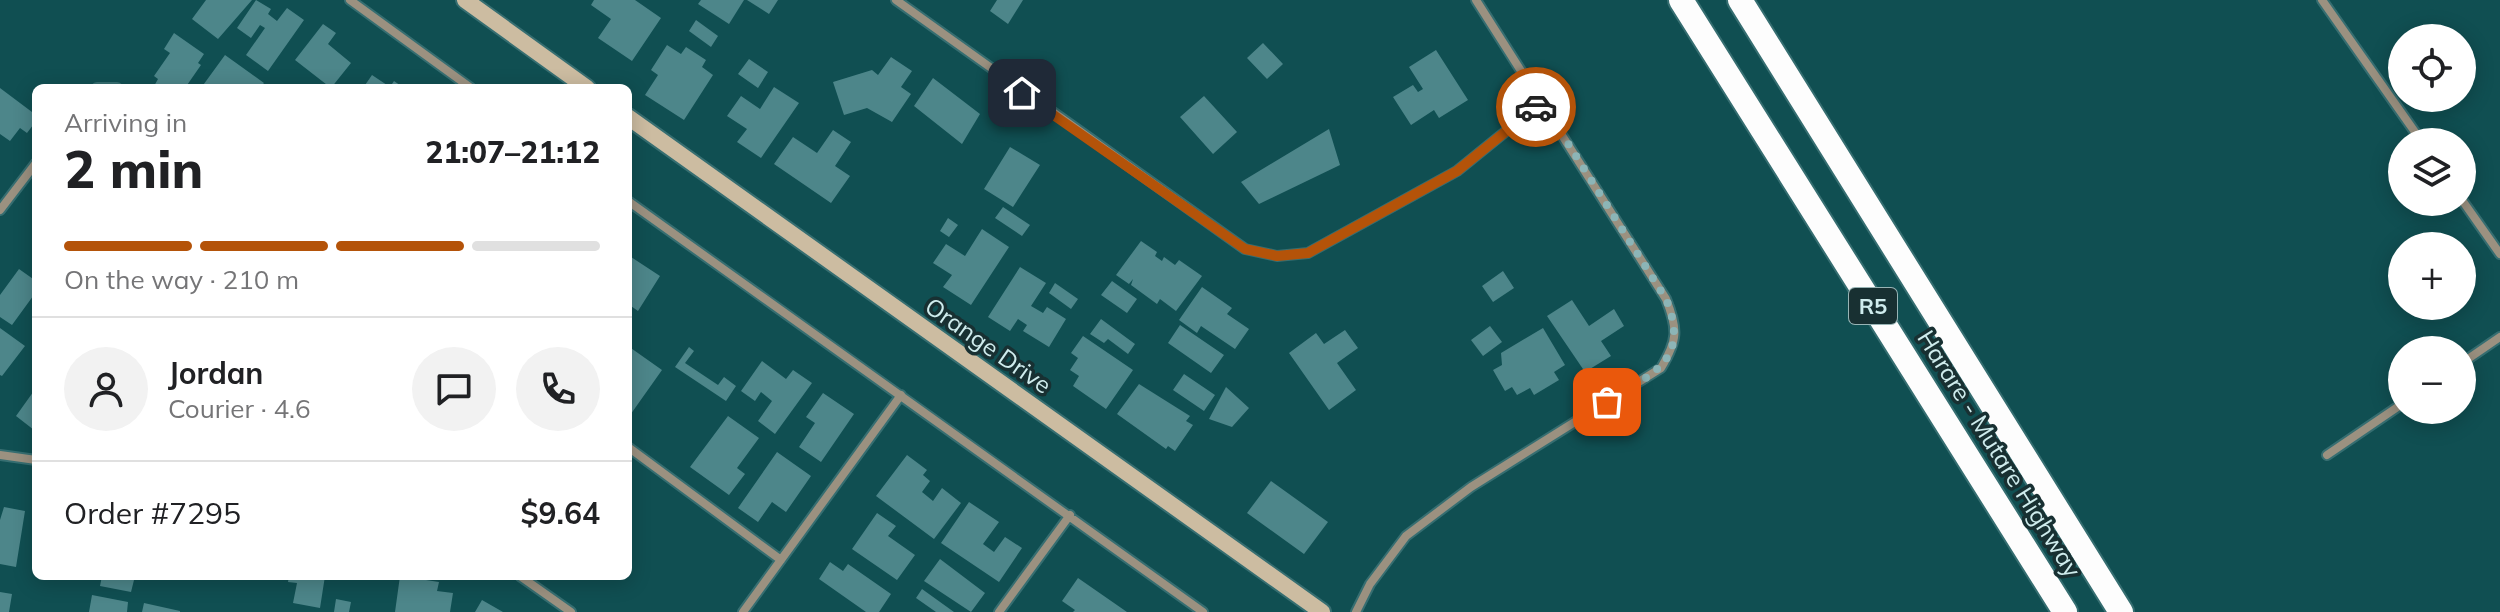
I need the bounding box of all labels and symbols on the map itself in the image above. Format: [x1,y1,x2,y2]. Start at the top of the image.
pin [988,59,1056,127]
courier [1496,67,1576,147]
road number: R5 [1849,288,1897,324]
street label: Orange Drive [920,291,1058,400]
street label: Harare - Mutare Highway [1911,324,2088,583]
pin [1573,368,1641,436]

